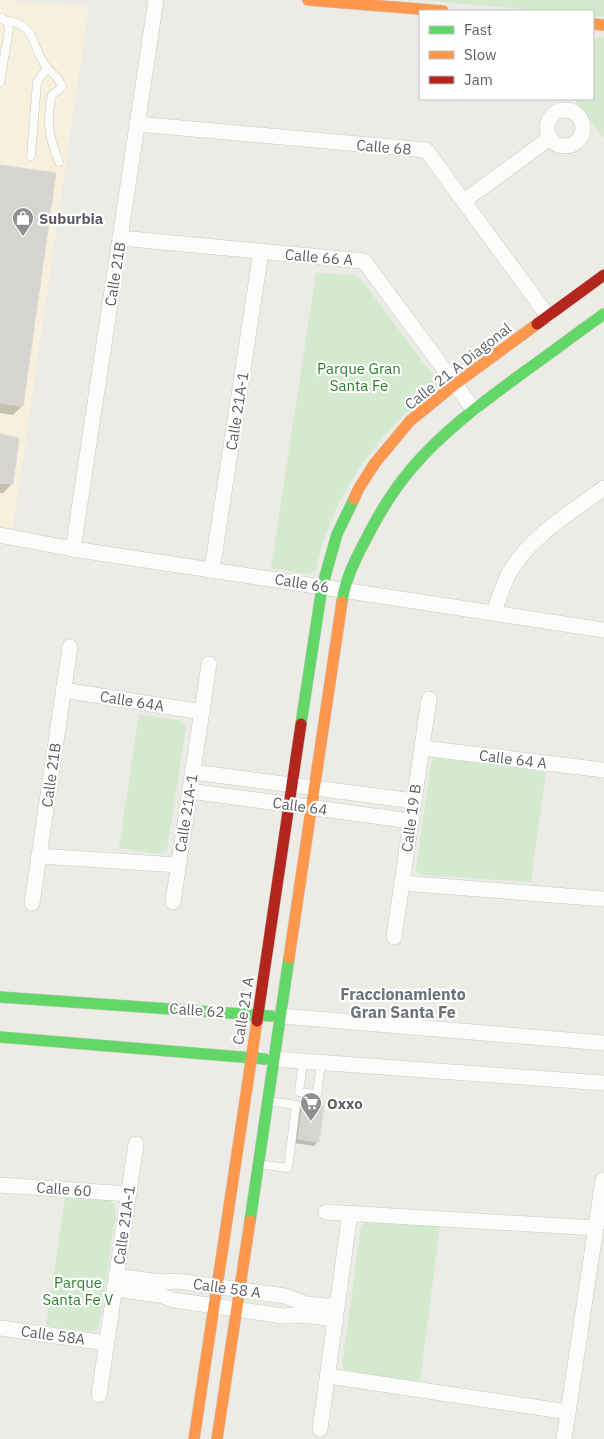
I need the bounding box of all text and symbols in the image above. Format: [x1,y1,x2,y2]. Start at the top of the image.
legend [419,10,594,100]
text: Fast [464,20,492,39]
text: Slow [464,45,497,64]
text: Jam [464,70,493,89]
street label: Calle 68 [356,135,412,159]
shop icon: Suburbia [11,206,35,237]
place label: Suburbia [39,209,104,228]
street label: Calle 21B [101,240,129,308]
street label: Calle 66 A [284,245,354,269]
street label: Calle 21 A Diagonal [401,318,515,414]
park label: Parque Gran Santa Fe [317,359,401,395]
street label: Calle 21A-1 [221,370,253,452]
street label: Calle 66 [273,569,331,597]
street label: Calle 64A [99,687,166,716]
street label: Calle 21B [37,742,65,808]
street label: Calle 64 A [478,745,548,773]
street label: Calle 21A-1 [170,772,202,854]
street label: Calle 19 B [397,783,425,853]
street label: Calle 64 [271,793,329,819]
street label: Calle 21 A [228,975,258,1046]
district label: Fraccionamiento Gran Santa Fe [340,984,466,1022]
street label: Calle 62 [169,999,225,1021]
supermarket icon: Oxxo [299,1091,323,1122]
place label: Oxxo [327,1094,363,1113]
street label: Calle 60 [36,1178,92,1200]
street label: Calle 21A-1 [109,1184,139,1266]
park label: Parque Santa Fe V [43,1273,113,1309]
street label: Calle 58 A [192,1274,263,1302]
street label: Calle 58A [20,1321,87,1349]

